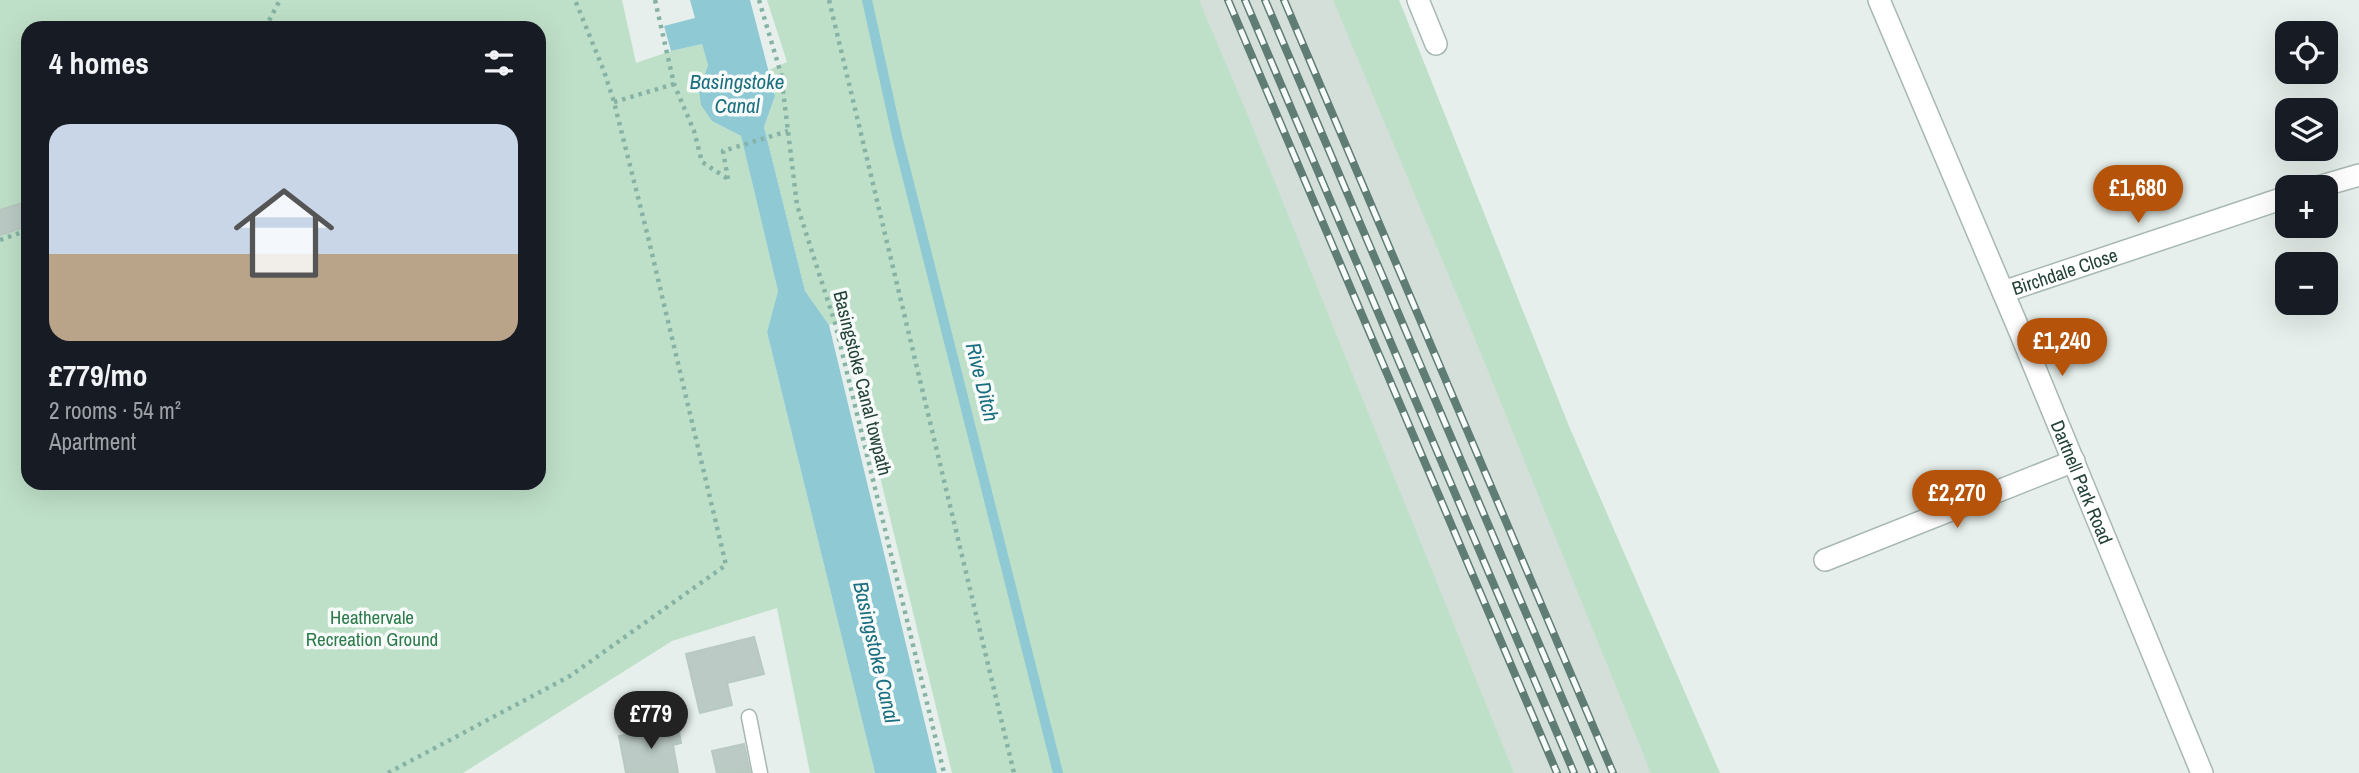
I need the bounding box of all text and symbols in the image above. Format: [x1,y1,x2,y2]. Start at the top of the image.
map controls [2275,21,2338,315]
button: locate [2275,21,2338,84]
text: 4 homes [49,43,149,83]
icon: filters [480,44,518,82]
water label: Basingstoke Canal [690,67,784,120]
button: layers [2275,98,2338,161]
pin: £1,680 [2081,166,2195,225]
icon: home [221,170,347,296]
text: £1,680 [2109,172,2167,203]
button: + [2275,175,2338,238]
street label: Birchdale Close [2008,242,2121,301]
button: − [2275,252,2338,315]
street label: Basingstoke Canal towpath [827,288,899,478]
pin: £1,240 [2005,318,2119,378]
text: £1,240 [2033,325,2091,356]
water label: Rive Ditch [959,339,1006,424]
text: £779/mo [49,355,147,395]
text: 2 rooms · 54 m² [49,395,181,426]
street label: Dartnell Park Road [2045,416,2119,548]
text: Apartment [49,426,136,457]
pin: £2,270 [1900,470,2014,530]
text: £2,270 [1928,477,1986,508]
water label: Basingstoke Canal [846,578,907,727]
park label: Heathervale Recreation Ground [306,604,438,652]
pin: £779 [610,692,692,751]
text: £779 [630,698,672,729]

